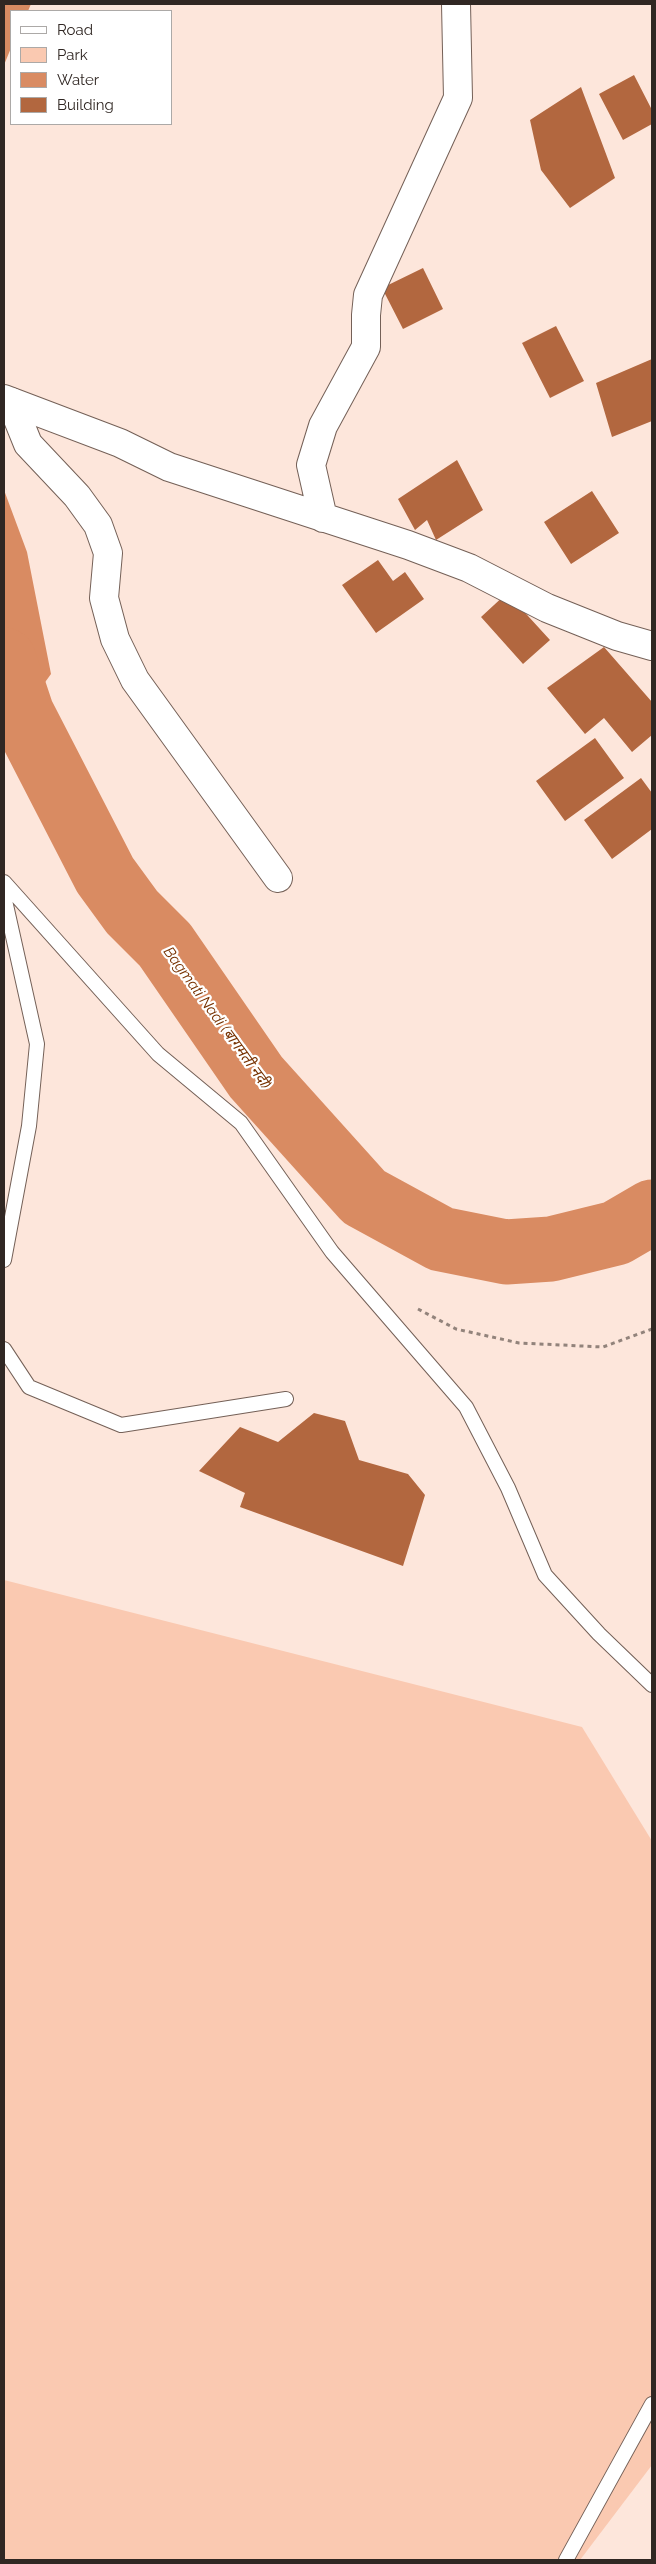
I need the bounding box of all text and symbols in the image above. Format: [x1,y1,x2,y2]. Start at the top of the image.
legend [10,10,172,125]
text: Road [57,21,93,39]
text: Park [57,46,88,64]
text: Water [57,71,99,89]
text: Building [57,96,114,114]
water label: Bagmati Nadi (बागमती नदी) [159,943,275,1093]

